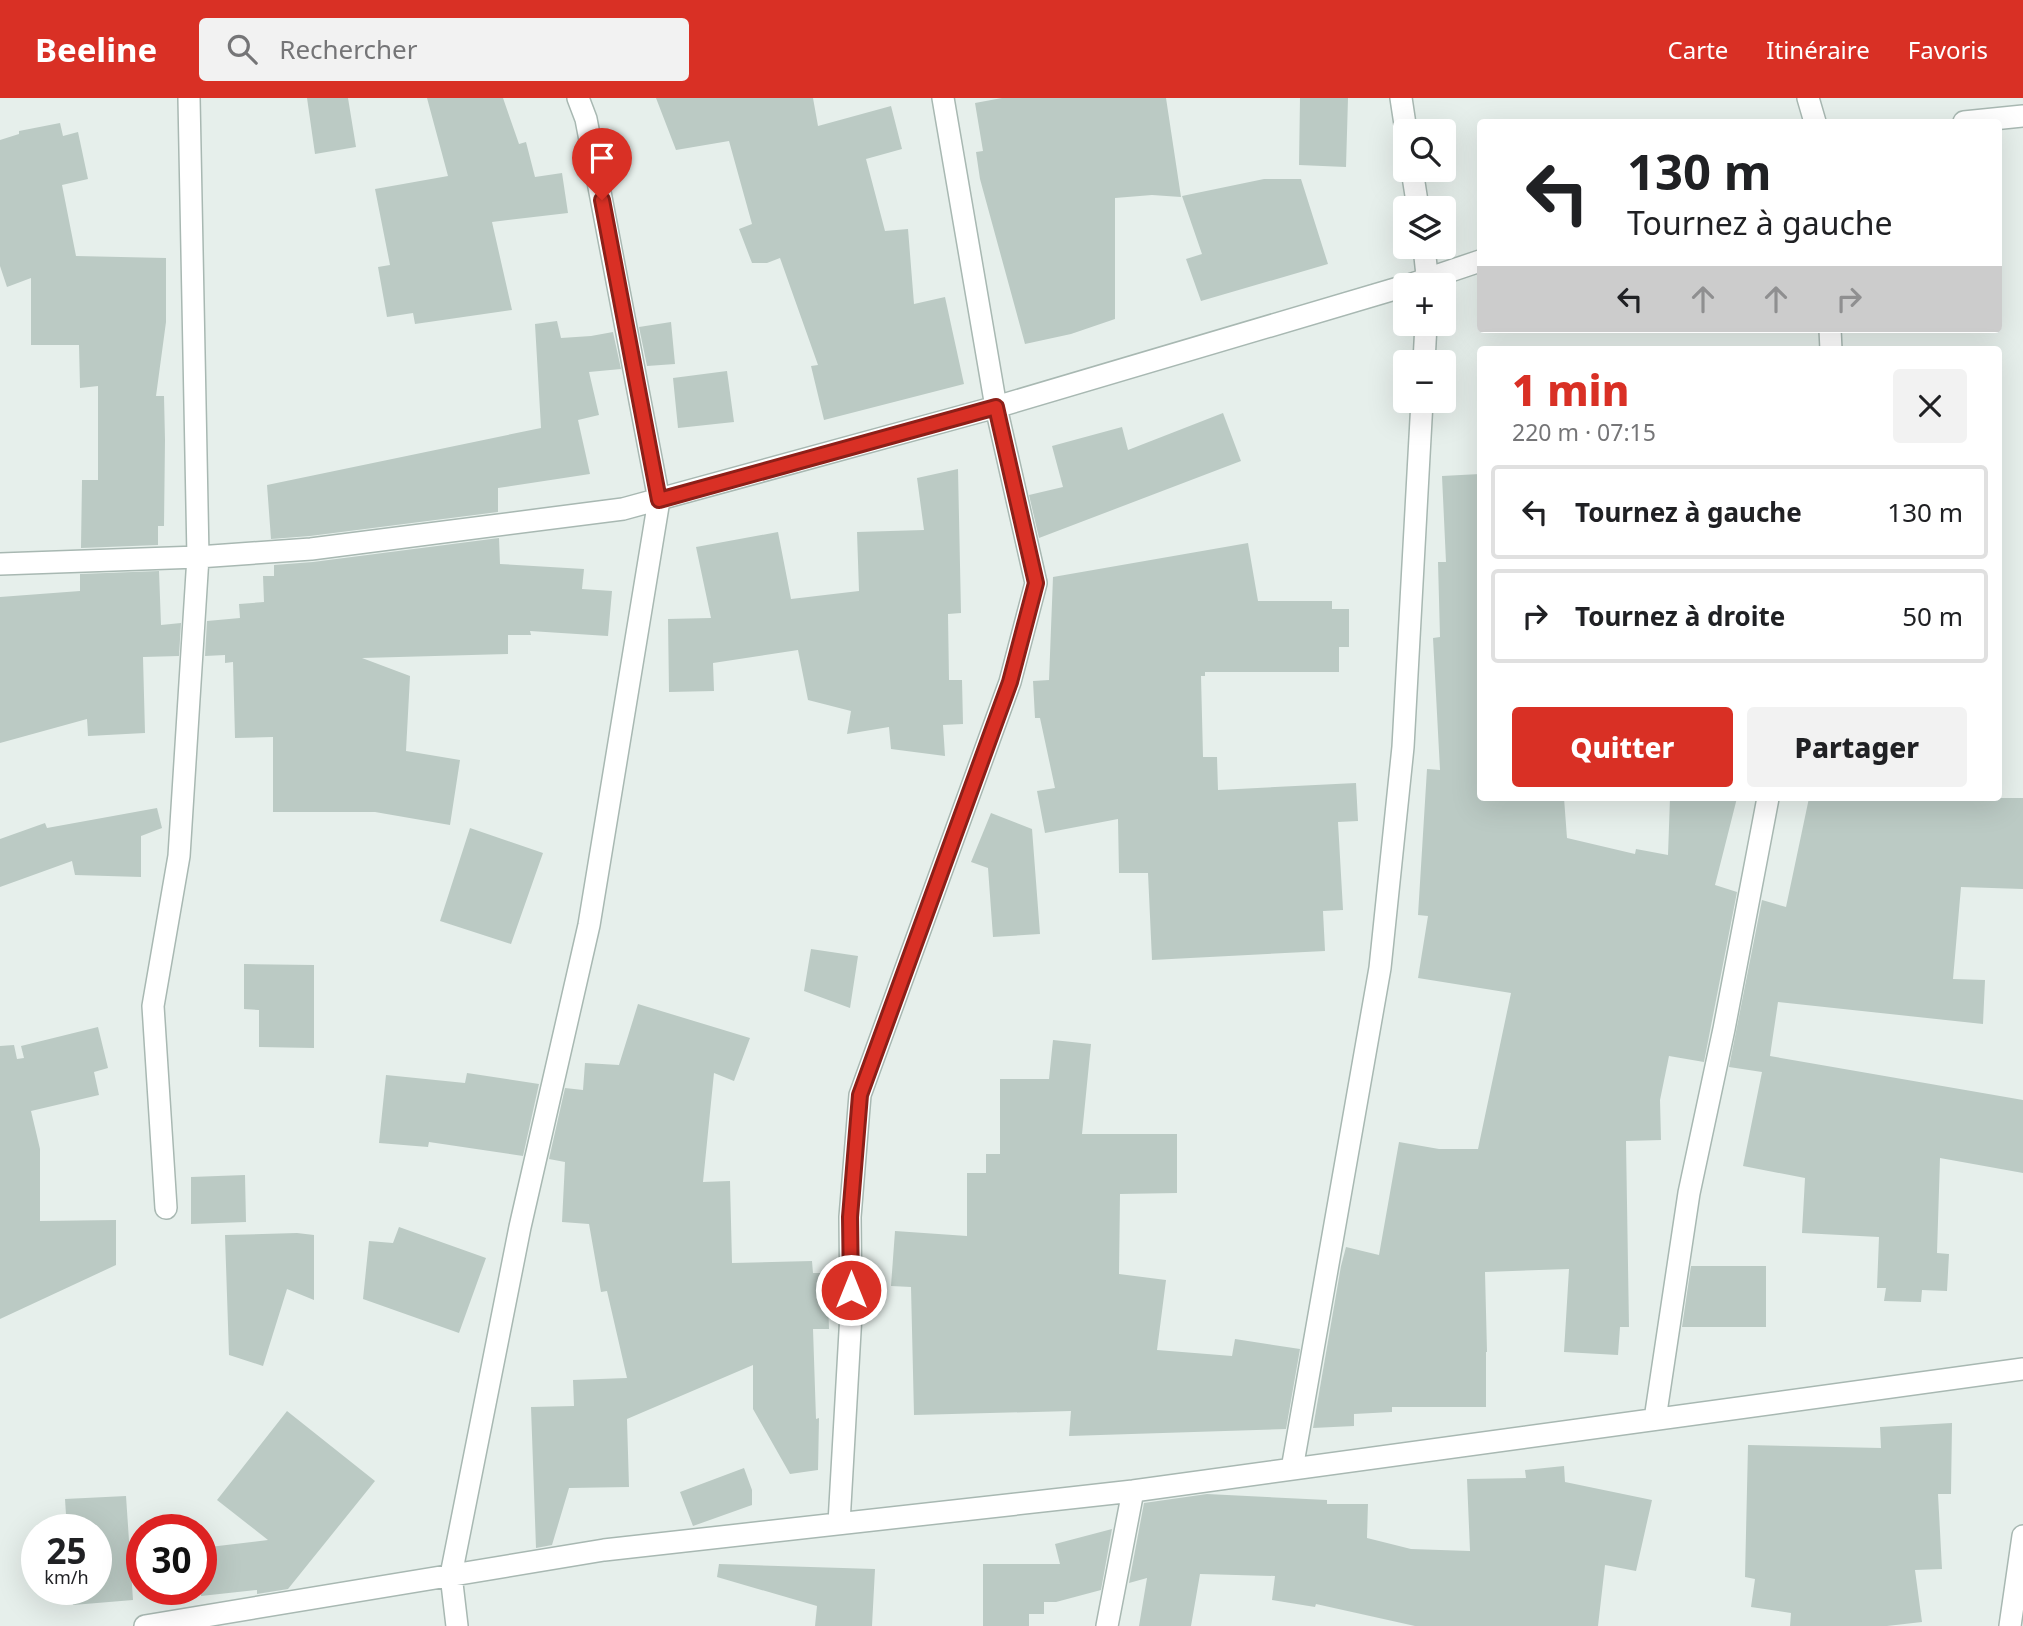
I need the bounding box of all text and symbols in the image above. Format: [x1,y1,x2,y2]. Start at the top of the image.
search box [199,18,689,81]
text: Beeline [35,27,157,72]
icon: search [223,30,261,68]
text: Rechercher [279,31,417,67]
text: Carte [1668,33,1728,66]
text: Itinéraire [1766,33,1870,66]
text: Favoris [1908,33,1988,66]
map controls [1393,119,1456,413]
button: search [1393,119,1456,182]
pin [572,128,632,200]
text: 130 m [1627,138,1772,204]
icon: arrive [583,139,621,177]
icon: left [1512,147,1603,238]
button: layers [1393,196,1456,259]
text: Tournez à gauche [1627,201,1893,244]
button: + [1393,273,1456,336]
icon: left [1611,280,1649,318]
icon: ahead [1684,280,1722,318]
icon: ahead [1757,280,1795,318]
icon: right [1830,280,1868,318]
button: − [1393,350,1456,413]
text: 1 min [1512,361,1629,418]
button: close [1893,369,1967,443]
text: 220 m · 07:15 [1512,416,1656,448]
icon: left [1516,493,1554,531]
text: Tournez à gauche [1575,494,1802,530]
text: 130 m [1887,494,1963,530]
icon: right [1516,597,1554,635]
text: Tournez à droite [1575,598,1785,634]
text: 50 m [1902,598,1963,634]
button: Quitter [1512,707,1733,787]
button: Partager [1747,707,1967,787]
position arrow [814,1253,888,1327]
speed limit sign: 30 [126,1514,217,1605]
text: 25 [46,1527,87,1574]
text: km/h [44,1565,89,1589]

